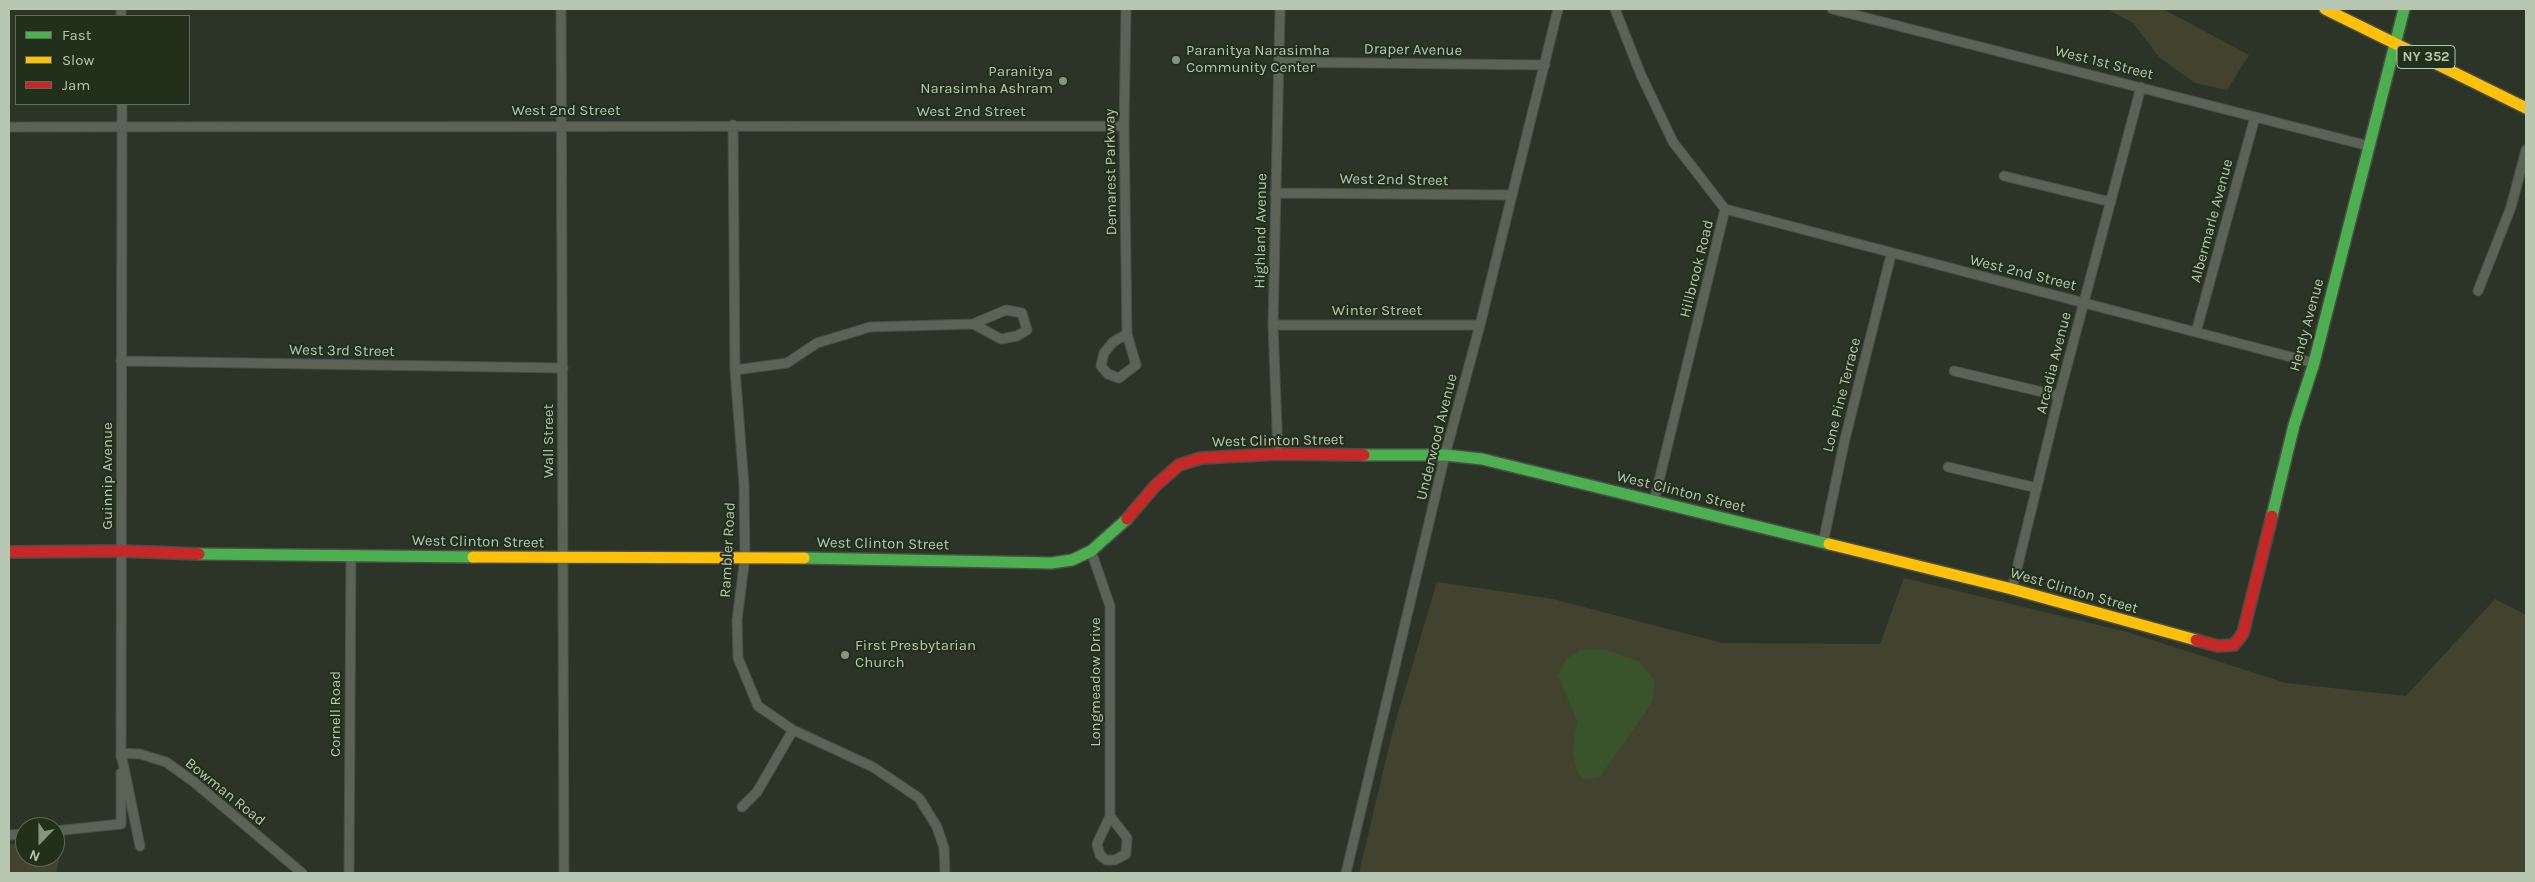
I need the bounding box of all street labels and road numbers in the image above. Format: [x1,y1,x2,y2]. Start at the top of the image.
street label: Draper Avenue [1364,40,1462,60]
street label: West 1st Street [2053,42,2155,84]
road number: NY 352 [2397,46,2455,68]
street label: West 2nd Street [511,102,621,120]
street label: West 2nd Street [916,103,1026,121]
street label: Demarest Parkway [1101,109,1121,235]
street label: Albermarle Avenue [2187,157,2237,285]
street label: West 2nd Street [1339,170,1449,190]
street label: Highland Avenue [1251,173,1271,289]
street label: Hillbrook Road [1676,218,1718,320]
street label: West 2nd Street [1968,251,2078,295]
street label: Hendy Avenue [2286,277,2328,373]
street label: Winter Street [1332,302,1422,320]
street label: Arcadia Avenue [2033,310,2075,416]
street label: Lone Pine Terrace [1819,336,1865,454]
street label: West 3rd Street [289,341,395,361]
street label: Underwood Avenue [1413,372,1461,502]
street label: Wall Street [540,404,558,478]
street label: Guinnip Avenue [99,422,117,530]
street label: West Clinton Street [1212,431,1344,451]
street label: West Clinton Street [1615,467,1747,517]
street label: Rambler Road [717,502,739,598]
street label: West Clinton Street [412,532,544,552]
street label: West Clinton Street [817,534,949,554]
street label: West Clinton Street [2008,564,2140,618]
street label: Longmeadow Drive [1087,617,1105,747]
street label: Cornell Road [327,671,345,757]
street label: Bowman Road [181,754,269,830]

